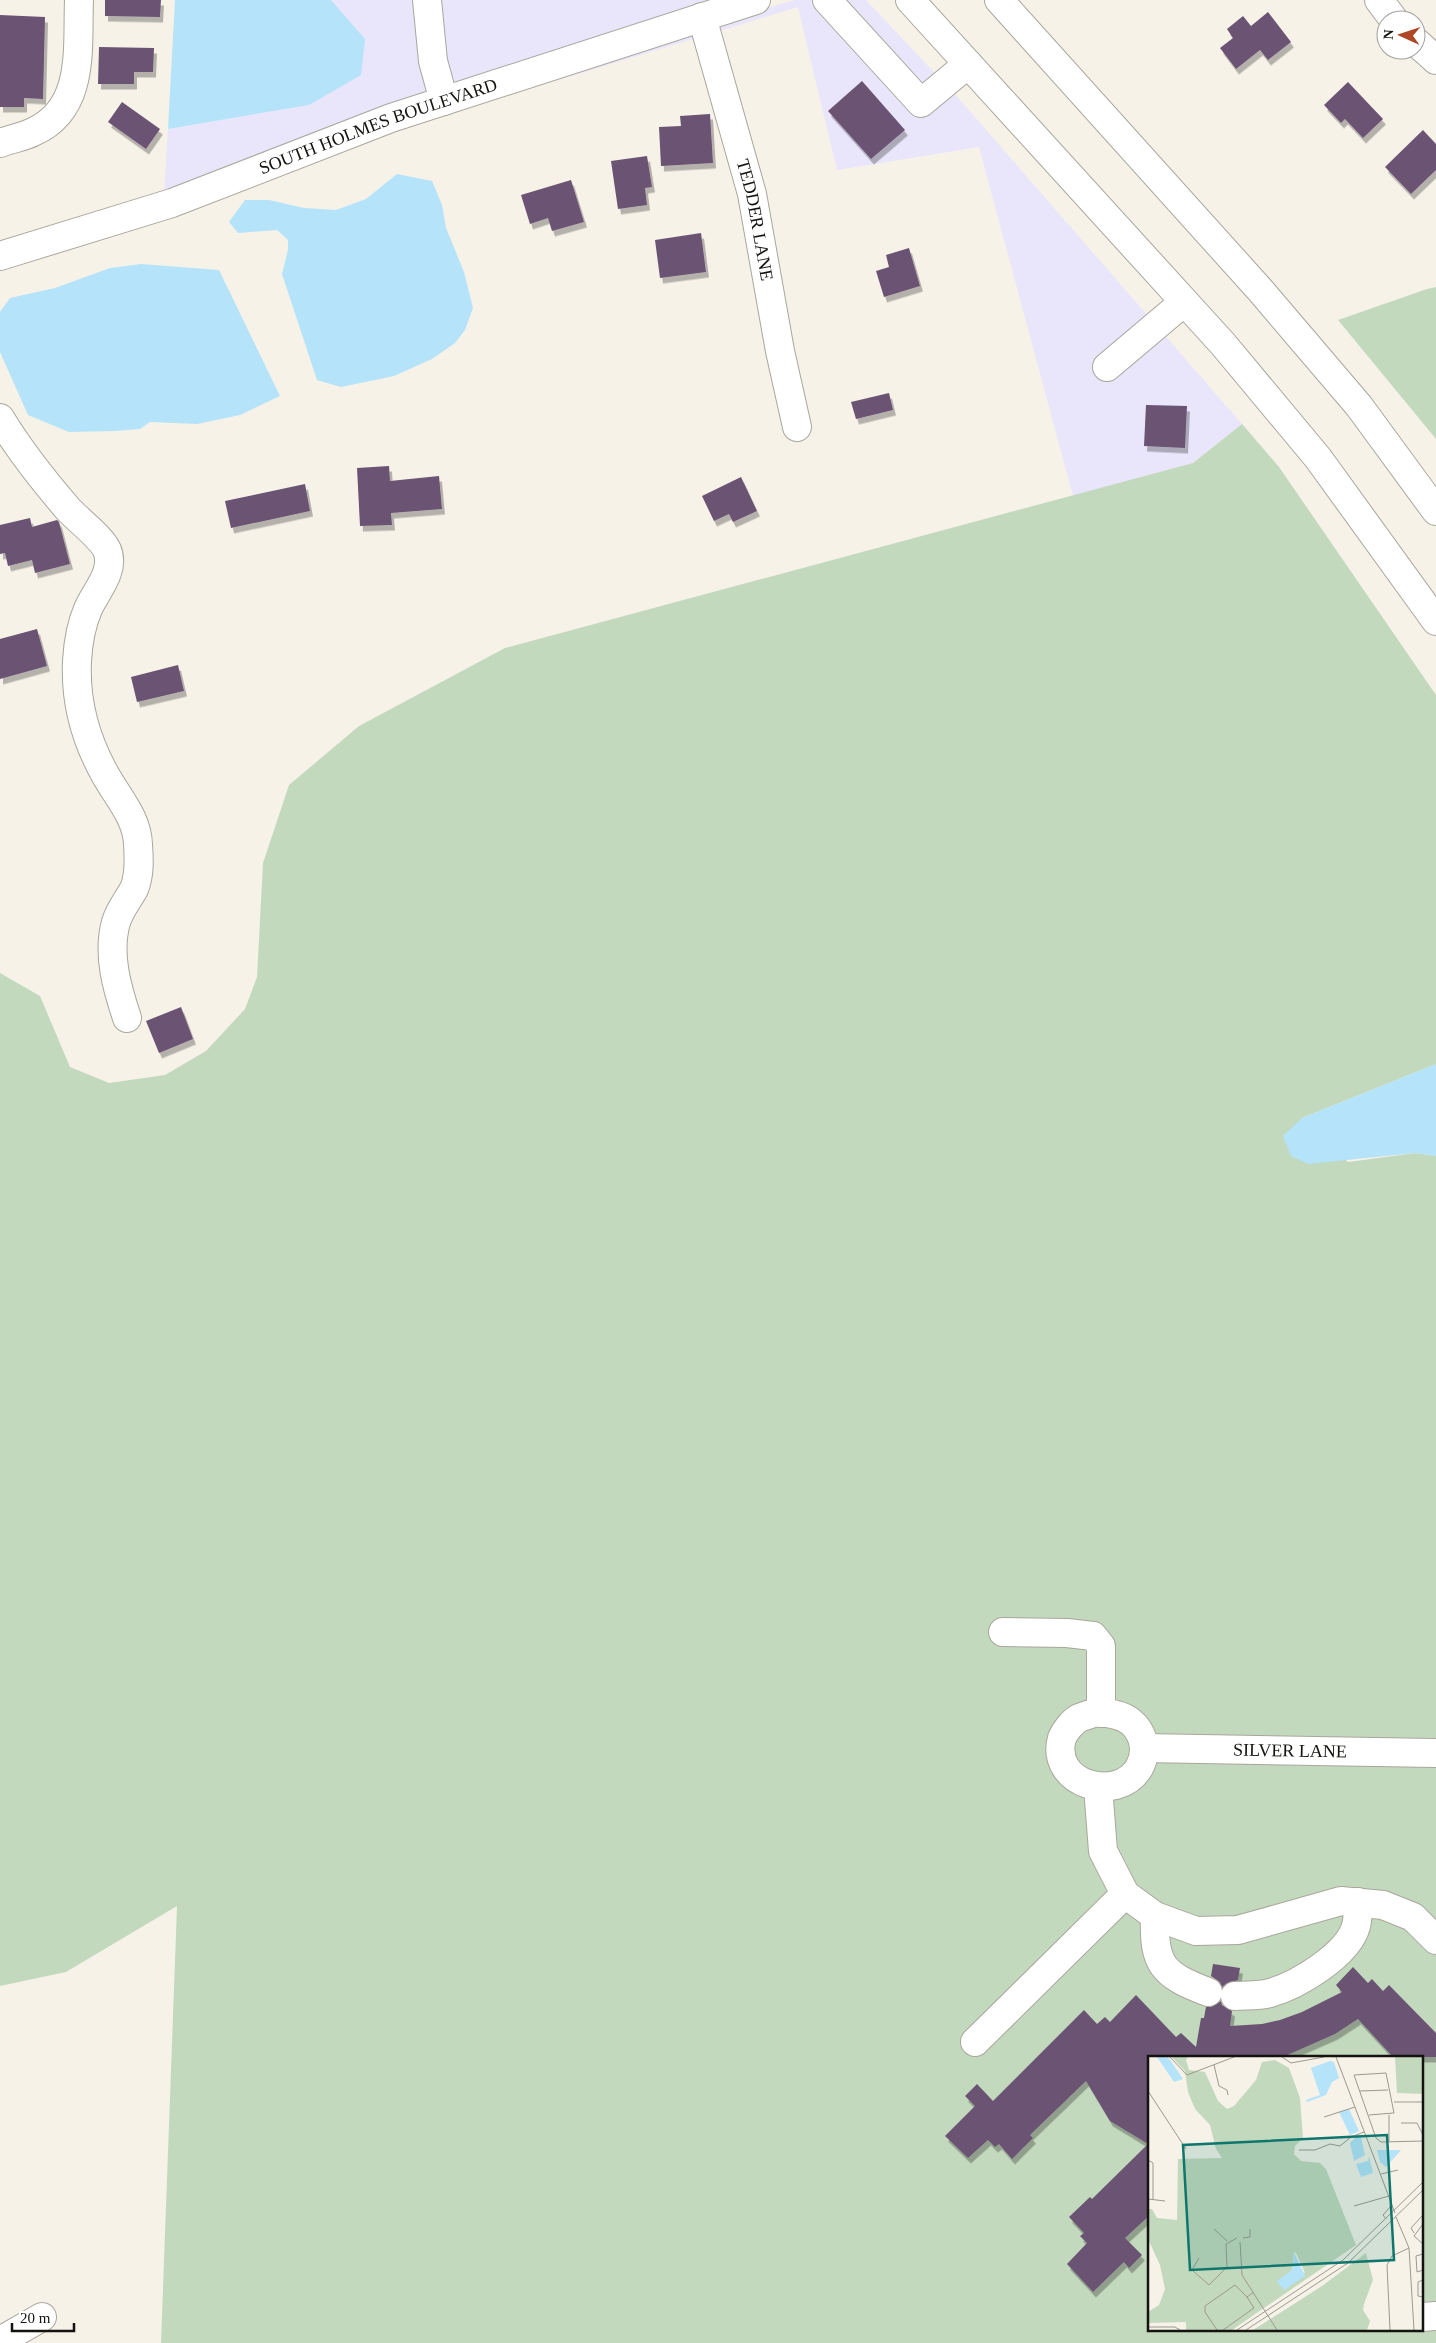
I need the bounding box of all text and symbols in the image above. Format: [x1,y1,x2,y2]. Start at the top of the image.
north arrow [1376,10,1426,60]
text: N [1381,29,1396,40]
street label: SOUTH HOLMES BOULEVARD [256,74,500,178]
street label: TEDDER LANE [733,157,777,282]
street label: SILVER LANE [1233,1740,1347,1761]
inset map [1148,2056,1424,2330]
scale bar [12,2300,75,2332]
text: 20 m [20,2310,51,2326]

